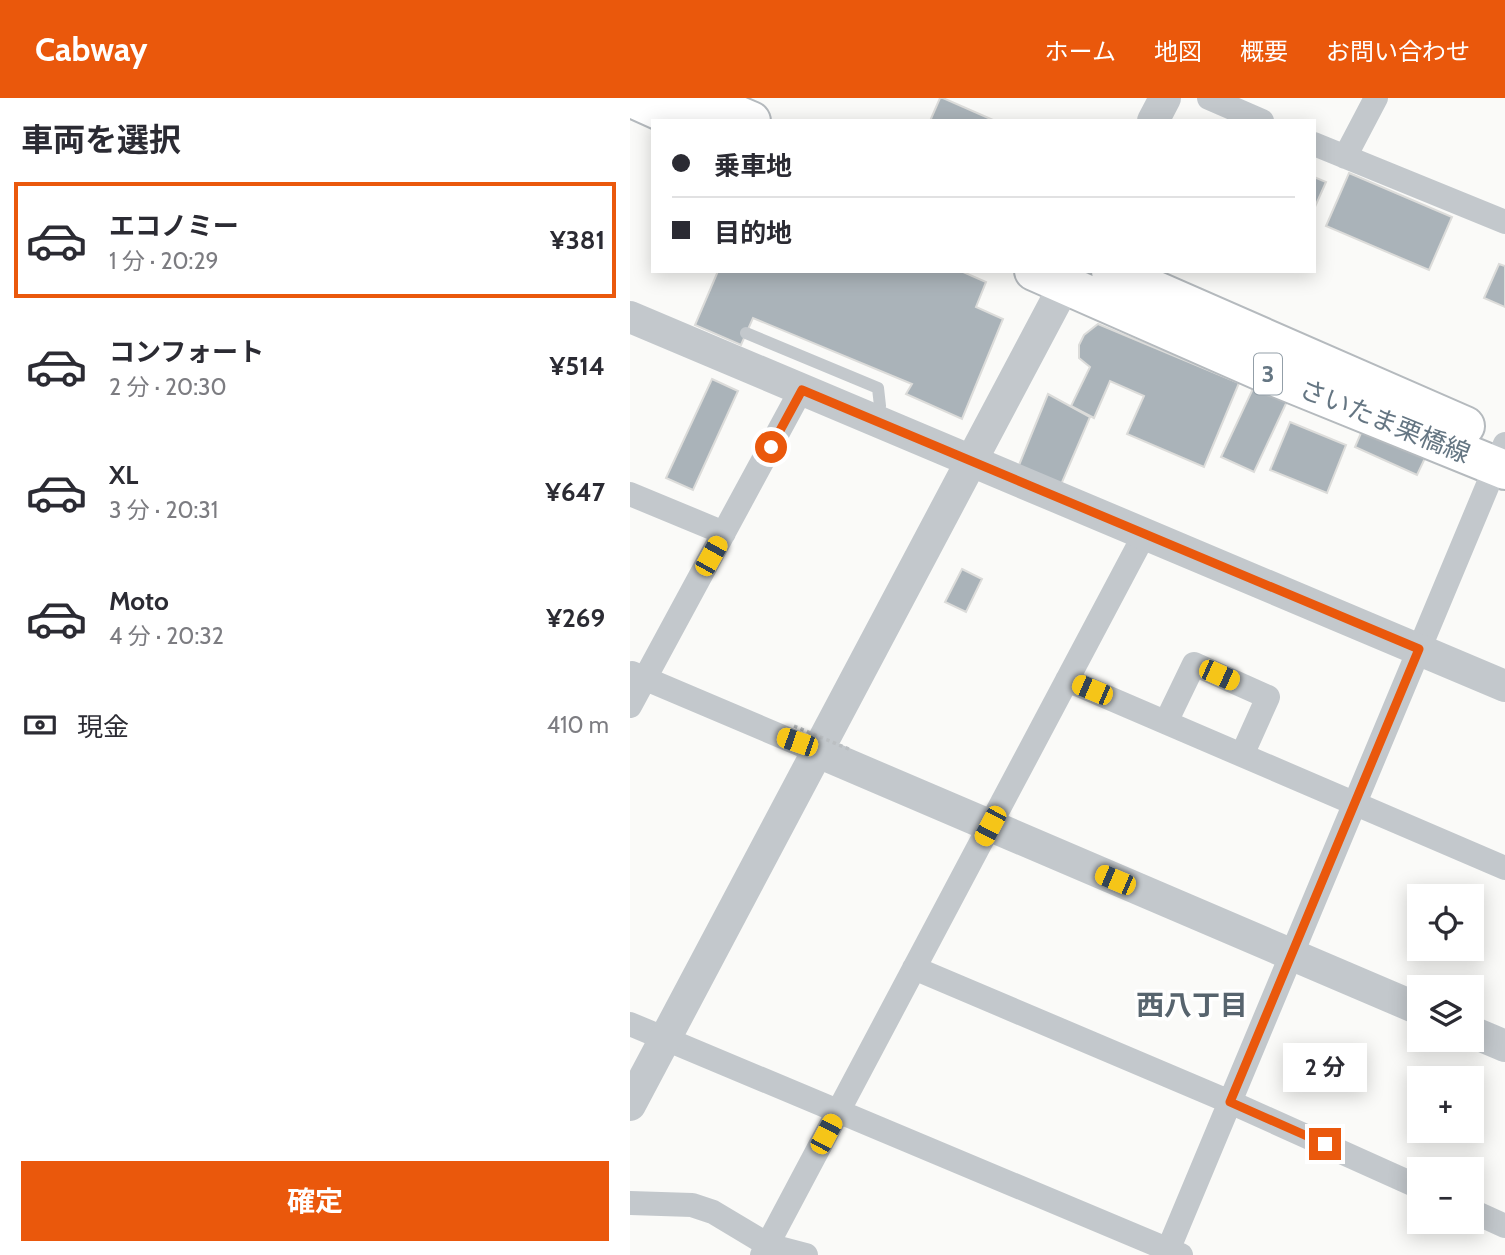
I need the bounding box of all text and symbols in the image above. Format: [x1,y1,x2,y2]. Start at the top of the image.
text: Cabway [35,29,147,69]
text: ホーム [1045,37,1116,66]
text: 地図 [1154,37,1202,66]
text: 概要 [1240,37,1288,66]
text: お問い合わせ [1326,37,1470,66]
text: 車両を選択 [21,120,181,159]
text: 乗車地 [714,150,792,182]
icon: car [25,209,88,272]
text: エコノミー [109,210,239,242]
text: 目的地 [714,217,792,249]
text: ¥381 [550,224,605,256]
text: 1 分 · 20:29 [109,247,219,275]
icon: car [25,335,88,398]
text: コンフォート [109,336,264,368]
text: ¥514 [550,350,605,382]
road number: 3 [1254,354,1282,394]
street label: さいたま栗橋線 [1295,372,1475,470]
text: 2 分 · 20:30 [109,373,226,401]
route start [755,431,787,463]
text: XL [109,459,138,491]
icon: car [25,461,88,524]
text: ¥647 [545,476,605,508]
text: 3 分 · 20:31 [109,496,218,524]
car [692,533,731,579]
text: Moto [109,585,169,617]
icon: car [25,587,88,650]
text: ¥269 [546,602,605,634]
text: 4 分 · 20:32 [109,622,224,650]
car [1196,657,1243,693]
car [1069,672,1116,708]
icon: cash [21,706,59,744]
text: 現金 [77,711,129,743]
text: 410 m [547,711,609,739]
car [774,725,821,759]
car [971,803,1010,849]
car [1092,862,1139,898]
map controls [1407,884,1484,1234]
button: locate [1407,884,1484,961]
button: layers [1407,975,1484,1052]
district label: 西八丁目 [1136,988,1248,1022]
callout: 2 分 [1283,1042,1367,1091]
text: 2 分 [1305,1053,1345,1081]
button: + [1407,1066,1484,1143]
car [807,1111,846,1157]
route end [1309,1128,1341,1160]
button: − [1407,1157,1484,1234]
button: 確定 [21,1161,609,1241]

